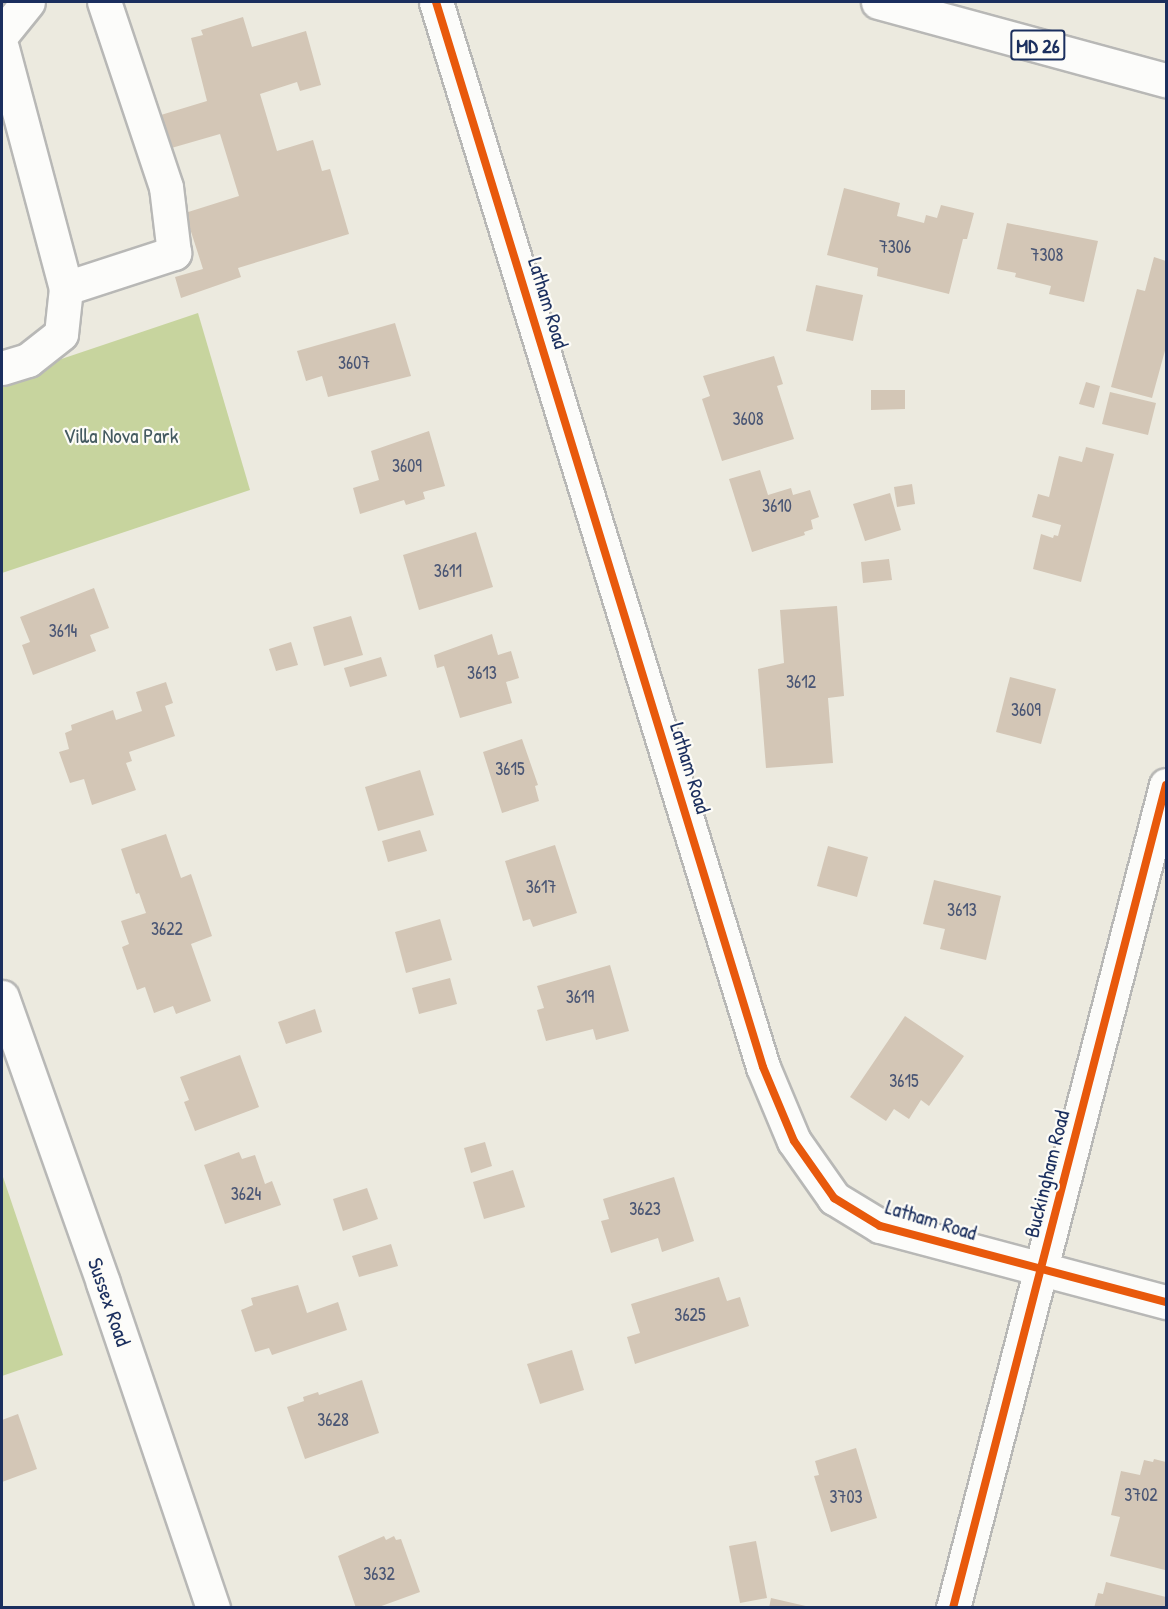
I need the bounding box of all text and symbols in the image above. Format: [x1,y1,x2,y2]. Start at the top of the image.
road number: MD 26 [1010,28,1066,62]
house number: 7306 [879,236,911,258]
house number: 7308 [1031,244,1063,266]
street label: Latham Road [522,254,574,352]
house number: 3607 [338,352,370,374]
house number: 3608 [732,408,764,430]
park label: Villa Nova Park [64,423,178,449]
house number: 3609 [392,455,422,477]
house number: 3610 [762,495,792,517]
house number: 3611 [434,560,462,582]
house number: 3614 [49,620,77,642]
house number: 3613 [467,662,497,684]
house number: 3612 [786,671,816,693]
house number: 3609 [1011,699,1041,721]
street label: Latham Road [664,719,716,817]
house number: 3615 [495,758,525,780]
house number: 3617 [526,876,556,898]
house number: 3613 [947,899,977,921]
house number: 3622 [151,918,183,940]
house number: 3619 [566,986,594,1008]
house number: 3615 [889,1070,919,1092]
street label: Buckingham Road [1019,1108,1075,1240]
house number: 3624 [231,1183,261,1205]
street label: Latham Road [882,1194,980,1246]
house number: 3623 [629,1198,661,1220]
street label: Sussex Road [82,1255,136,1349]
house number: 3625 [674,1304,706,1326]
house number: 3628 [317,1409,349,1431]
house number: 3702 [1124,1484,1158,1506]
house number: 3703 [829,1486,863,1508]
house number: 3632 [363,1563,395,1585]

